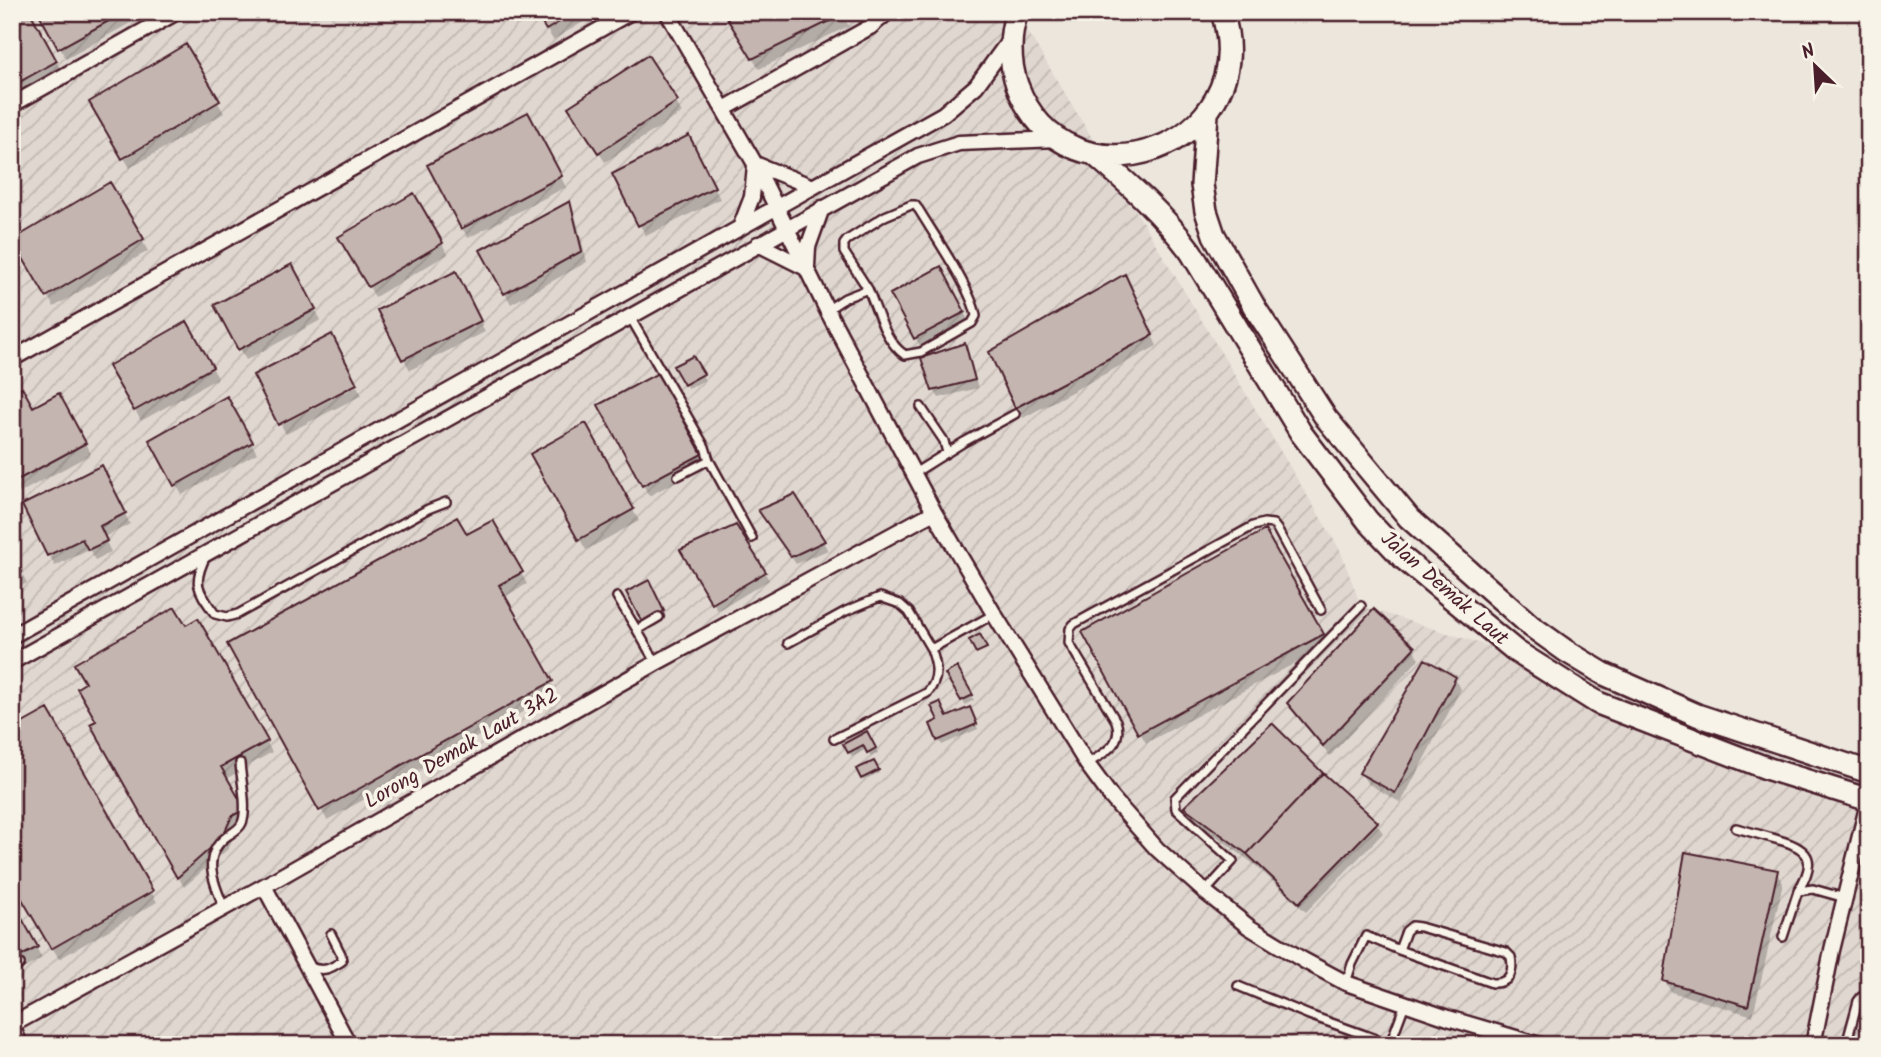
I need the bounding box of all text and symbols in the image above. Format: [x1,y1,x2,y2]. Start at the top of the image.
north arrow [1780,32,1850,102]
text: N [1797,36,1820,69]
street label: Jalan Demak Laut [1372,524,1516,655]
street label: Lorong Demak Laut 3A2 [359,680,565,818]

